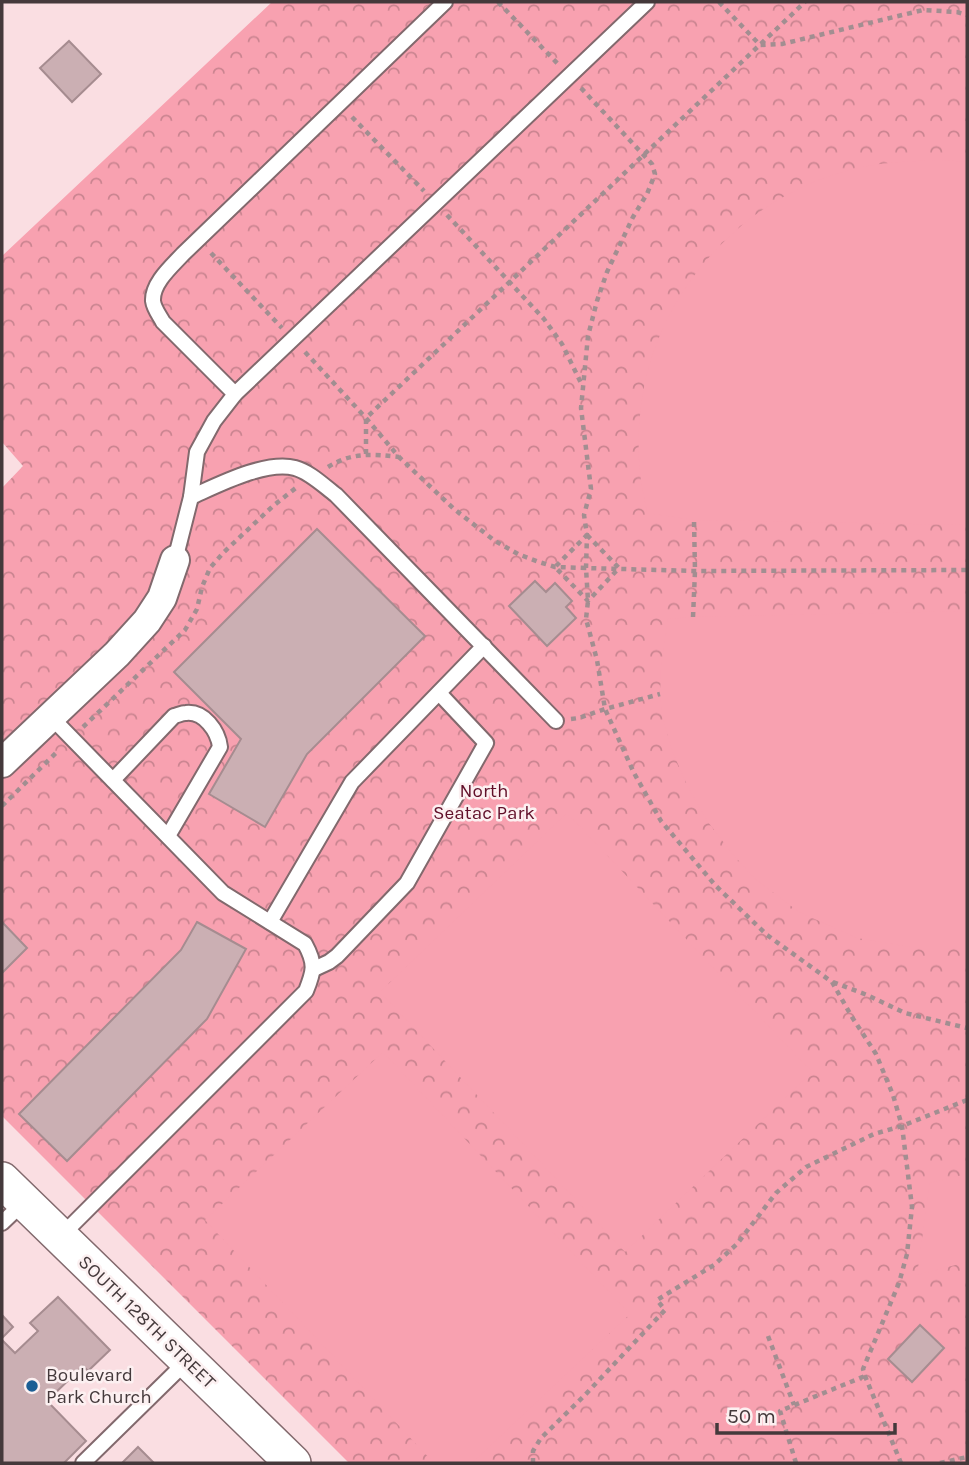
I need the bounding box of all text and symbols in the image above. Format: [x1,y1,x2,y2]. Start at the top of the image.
park label: North Seatac Park [433,780,535,824]
street label: SOUTH 128TH STREET [74,1251,220,1393]
place label: Boulevard Park Church [46,1364,152,1408]
marker: Boulevard Park Church [24,1378,40,1394]
scale bar [717,1392,895,1436]
text: 50 m [727,1404,776,1428]

